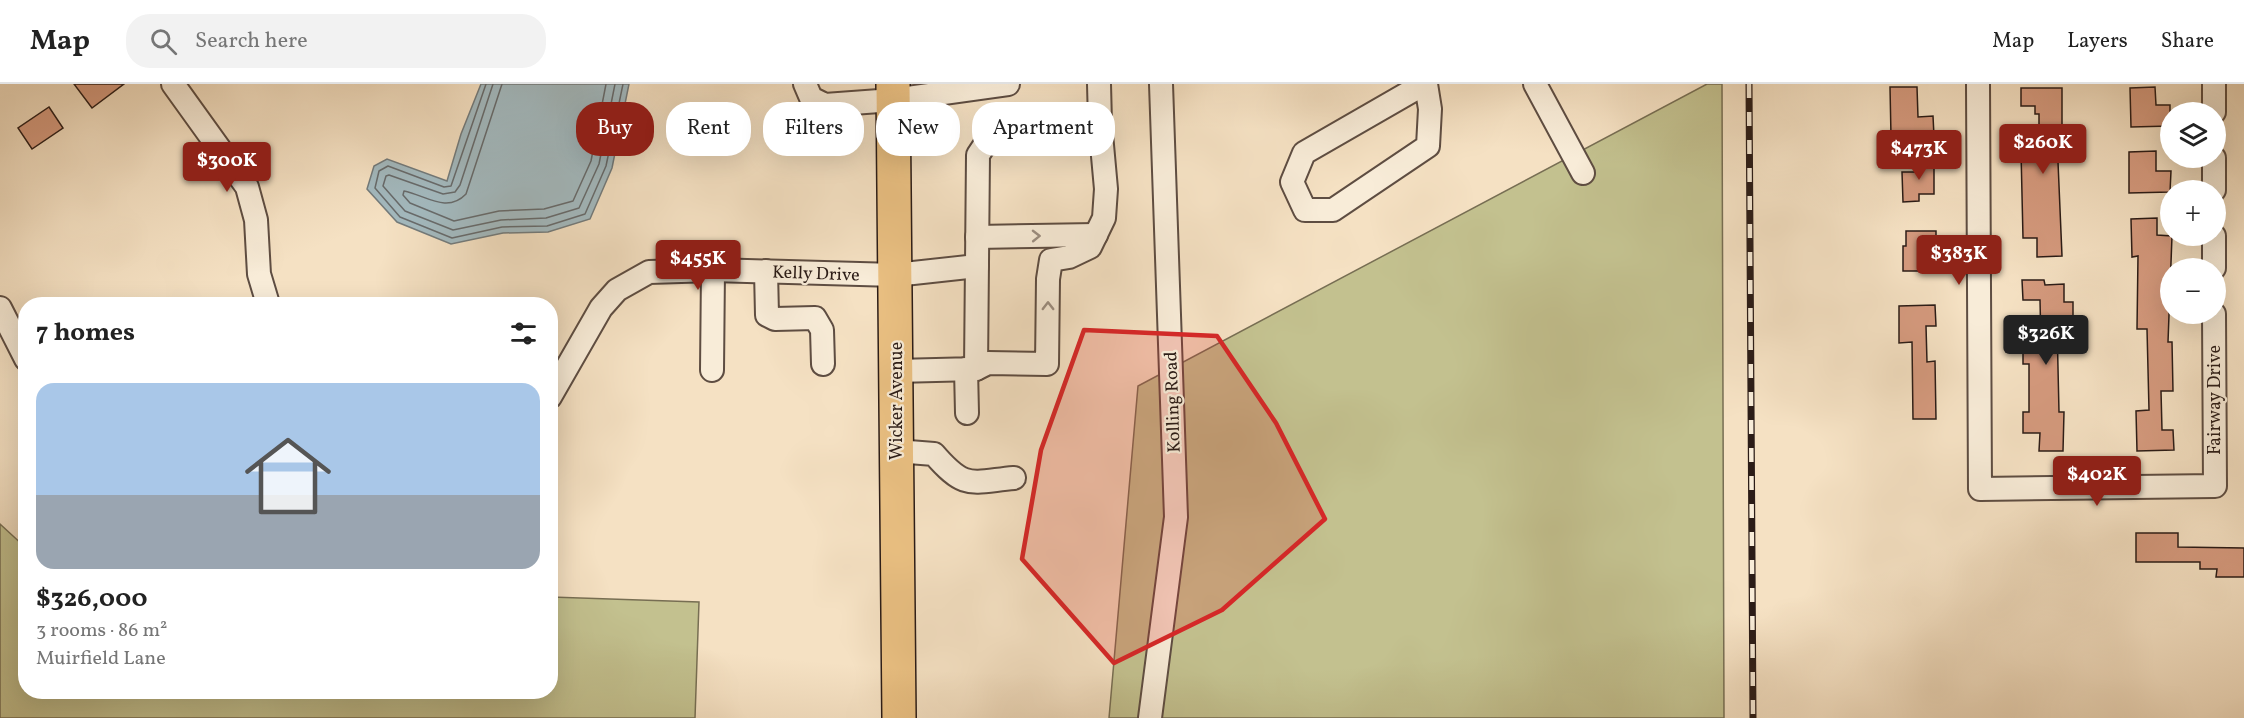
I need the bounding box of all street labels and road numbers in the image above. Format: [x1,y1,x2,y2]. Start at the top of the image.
street label: Kelly Drive [772,260,860,289]
street label: Wicker Avenue [885,342,910,460]
street label: Fairway Drive [2203,345,2228,455]
street label: Kolling Road [1159,351,1188,453]

